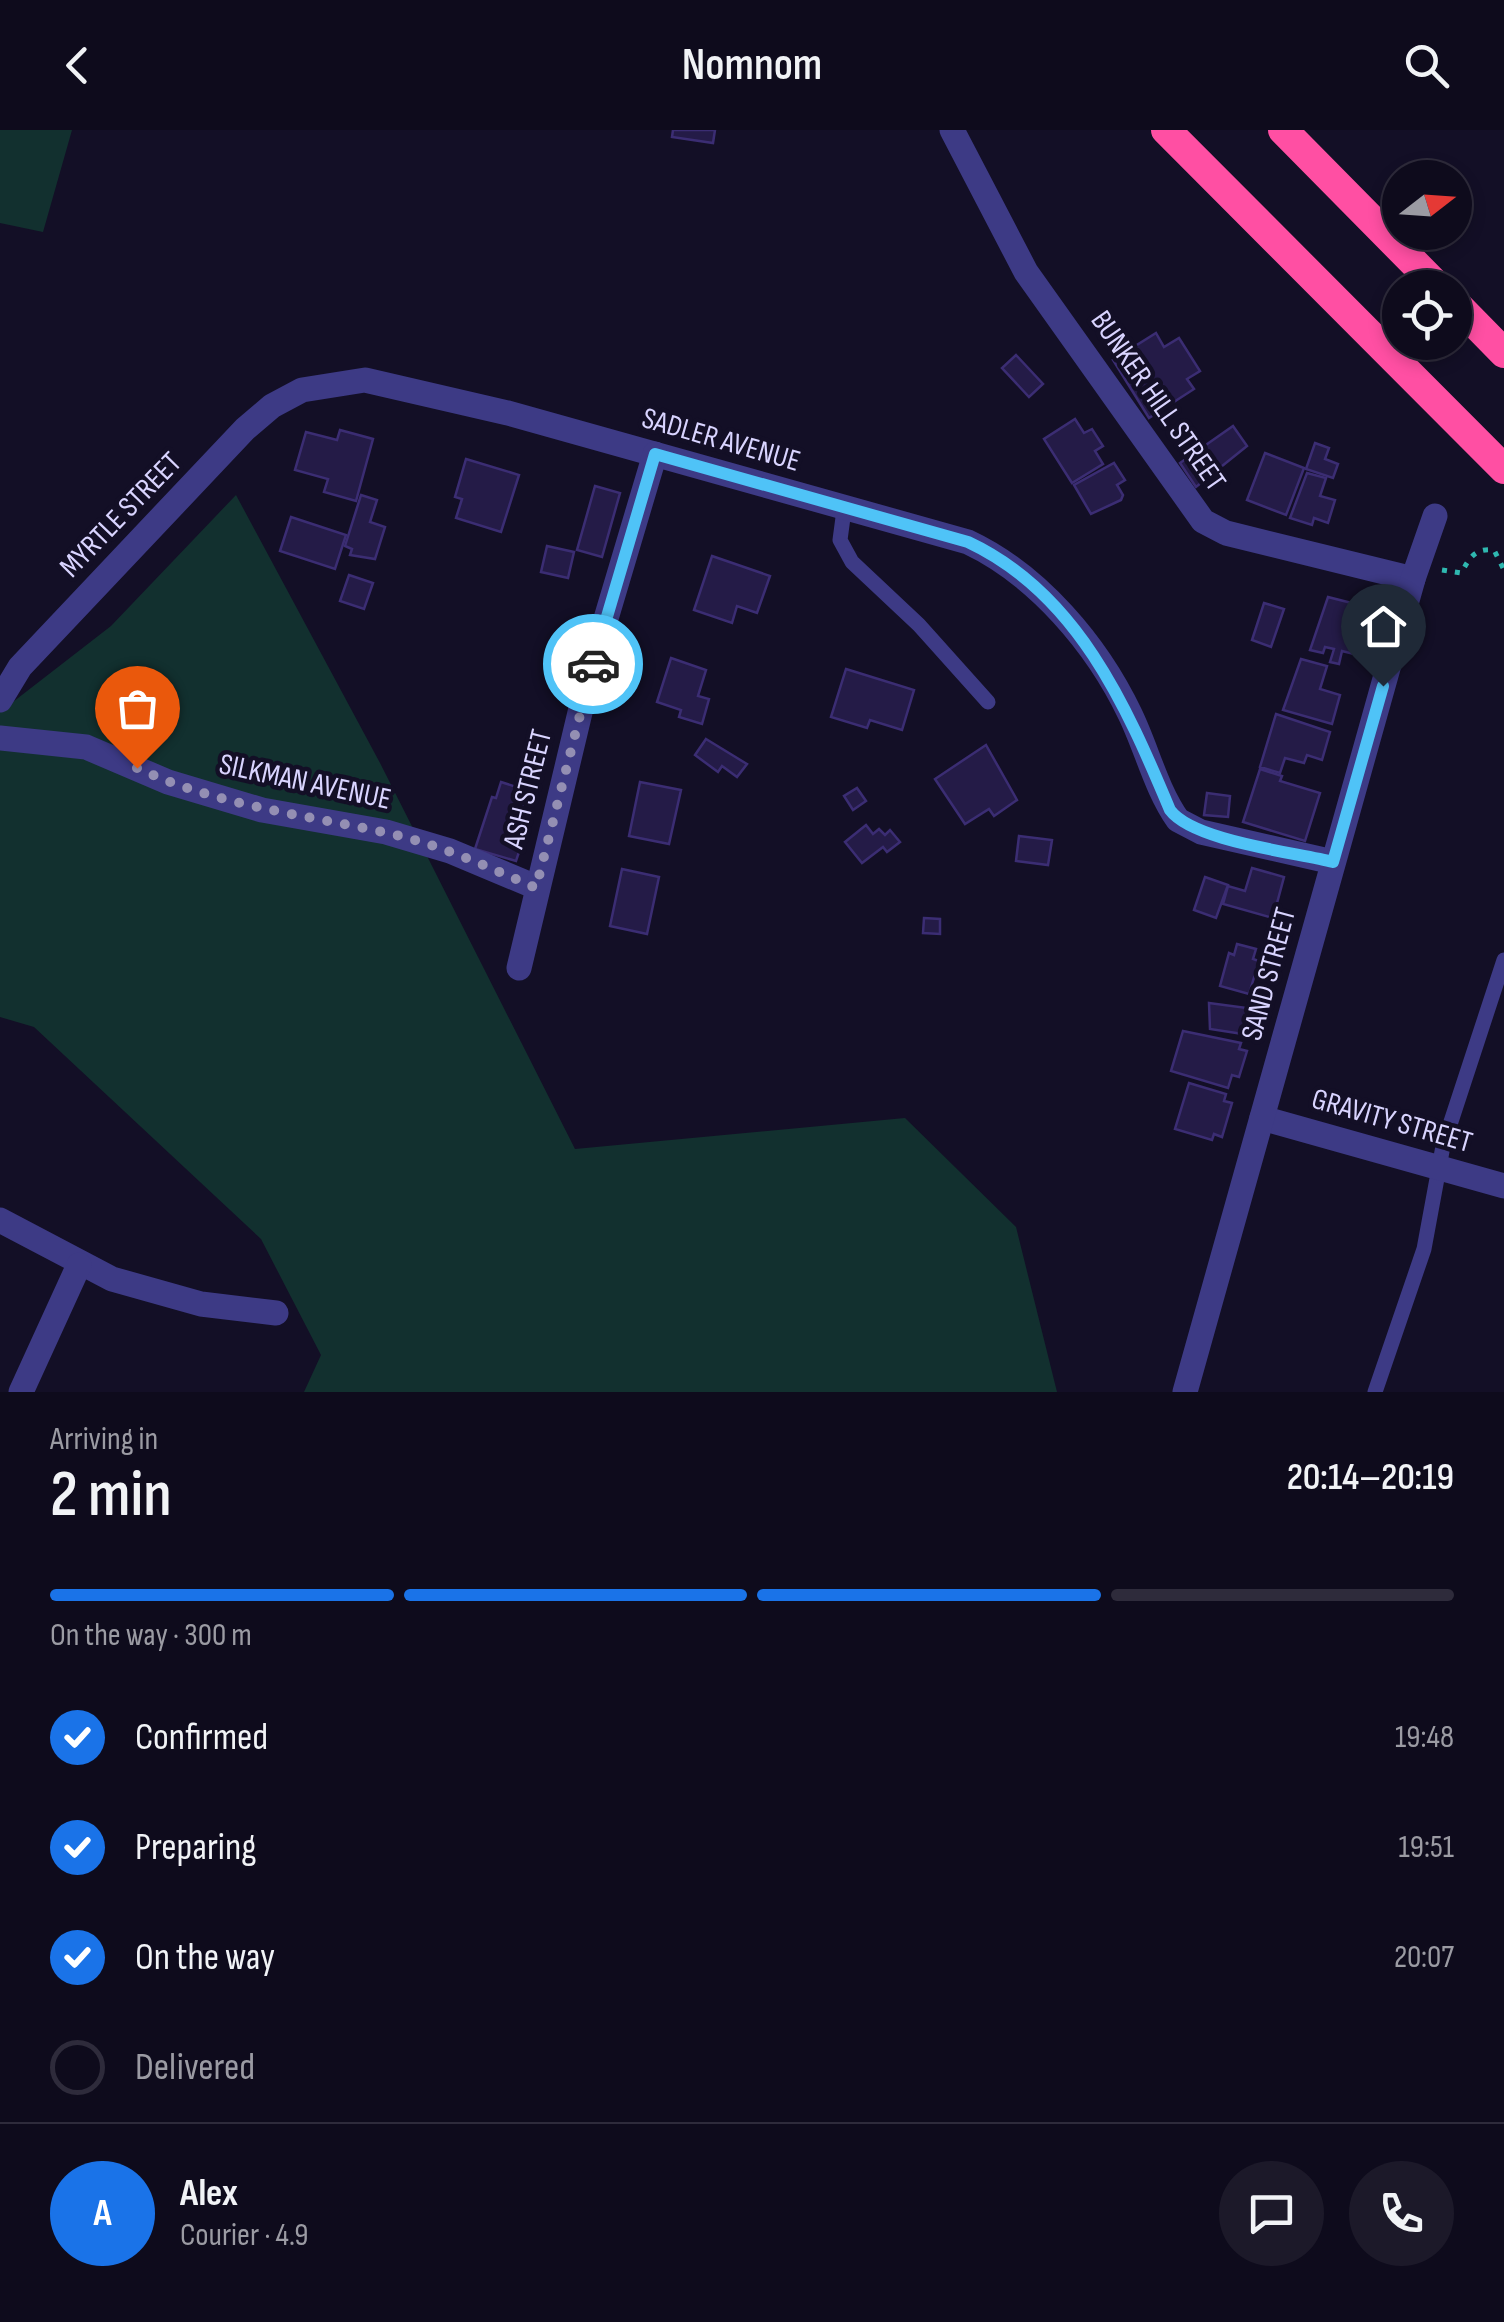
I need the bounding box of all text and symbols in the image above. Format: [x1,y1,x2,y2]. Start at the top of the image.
icon: back [50,38,105,93]
text: Nomnom [682,38,822,93]
icon: search [1399,38,1454,93]
north arrow [1382,160,1472,250]
map controls [1382,160,1472,360]
button: locate [1382,270,1472,360]
street label: BUNKER HILL STREET [1083,304,1233,498]
street label: SADLER AVENUE [638,400,804,480]
street label: MYRTLE STREET [53,445,189,585]
pin [1341,584,1426,687]
icon: home [1356,599,1411,654]
courier [543,614,643,714]
icon: car [566,637,621,692]
pin [95,666,180,769]
icon: bag [110,681,165,736]
street label: ASH STREET [496,726,560,853]
street label: SILKMAN AVENUE [216,746,394,818]
street label: SAND STREET [1234,904,1304,1044]
street label: GRAVITY STREET [1308,1081,1476,1161]
text: Arriving in [50,1420,158,1459]
text: 20:14–20:19 [1287,1455,1454,1500]
text: 2 min [50,1457,172,1535]
text: On the way · 300 m [50,1616,252,1655]
icon: check [50,1710,105,1765]
text: Confirmed [135,1715,268,1760]
text: 19:48 [1395,1718,1454,1757]
icon: check [50,1820,105,1875]
text: Preparing [135,1825,256,1870]
text: 19:51 [1399,1828,1454,1867]
icon: check [50,1930,105,1985]
text: On the way [135,1935,275,1980]
text: 20:07 [1394,1938,1454,1977]
text: Delivered [135,2045,255,2090]
button: chat [1219,2161,1324,2266]
button: phone [1349,2161,1454,2266]
text: Alex [180,2171,238,2216]
text: A [93,2191,112,2236]
text: Courier · 4.9 [180,2216,308,2255]

